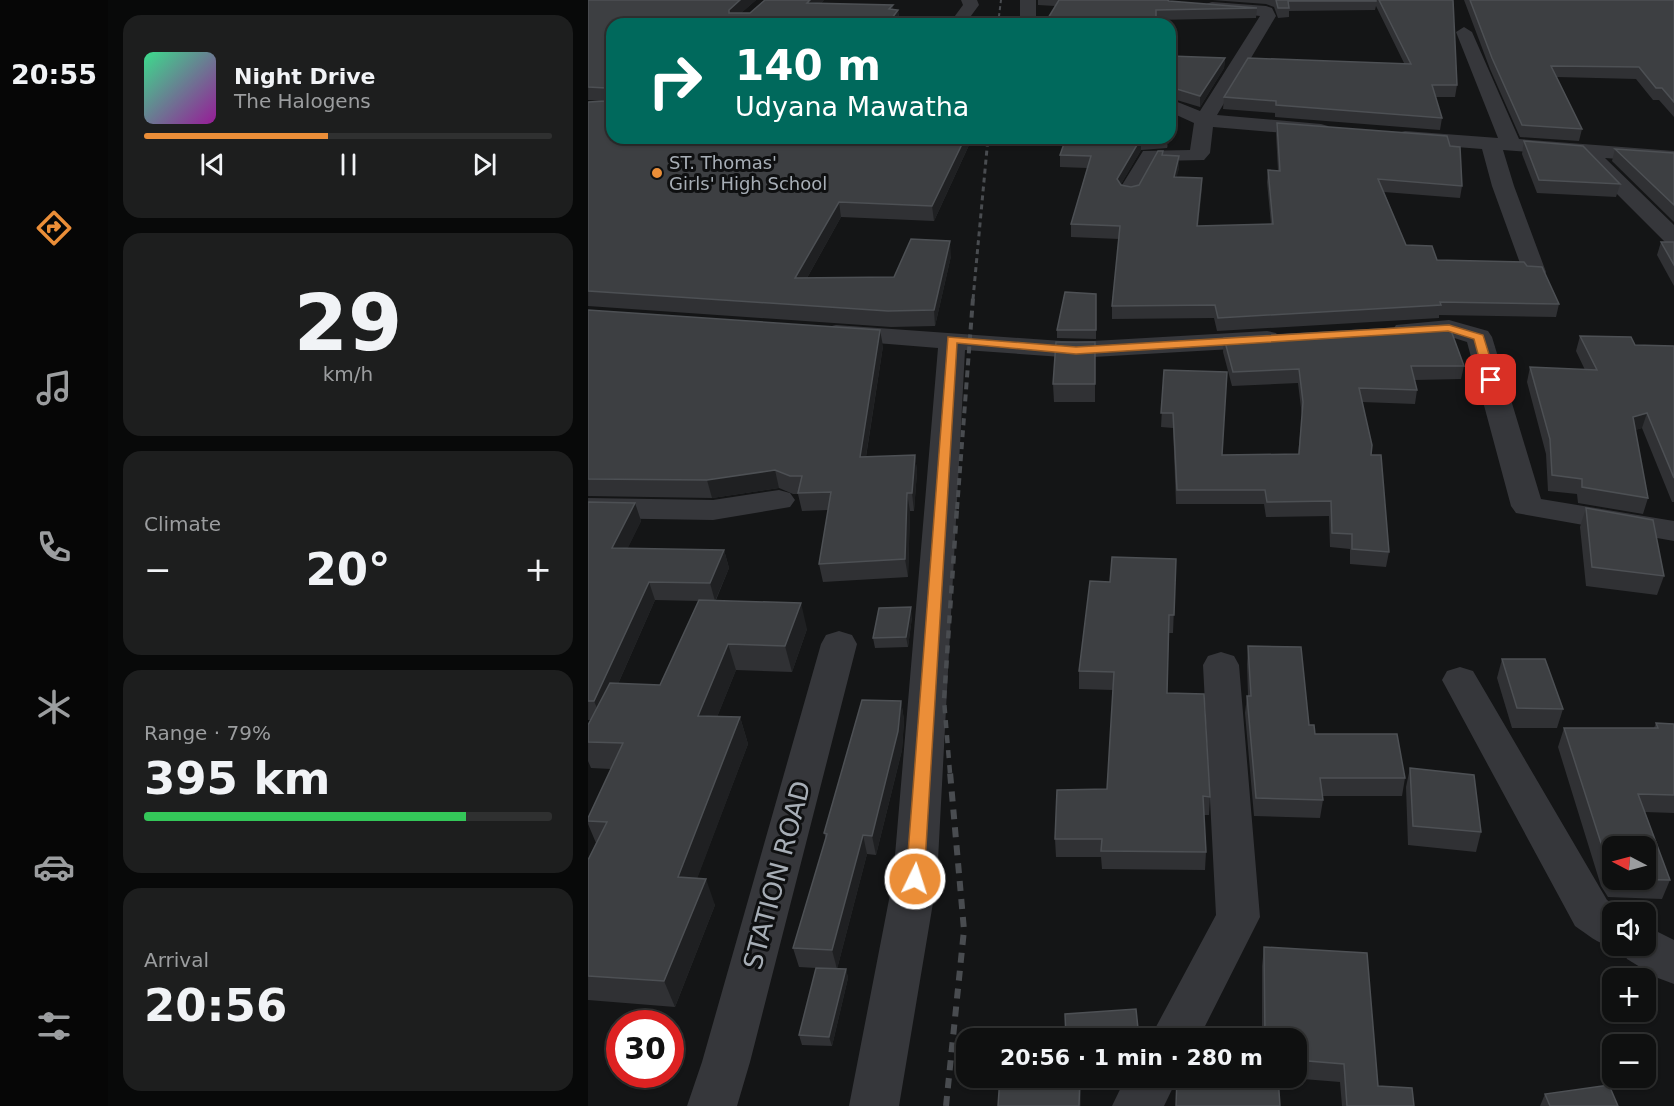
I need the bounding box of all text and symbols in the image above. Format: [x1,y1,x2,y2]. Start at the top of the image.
text: 140 m [735,41,881,90]
icon: right [636,42,714,120]
text: 20:55 [11,59,97,90]
text: Night Drive [234,64,375,89]
text: The Halogens [234,89,371,113]
text: Udyana Mawatha [735,91,969,122]
icon: previous [196,148,229,181]
icon: pause [332,148,365,181]
icon: next [468,148,501,181]
place label: ST. Thomas' Girls' High School [669,152,827,194]
marker: ST. Thomas' Girls' High School [650,166,664,180]
icon: directions [33,207,75,249]
text: 29 [294,278,402,368]
pin [1465,354,1516,405]
text: km/h [323,362,373,386]
icon: arrive [1474,363,1507,396]
icon: music [33,367,75,409]
text: Climate [144,512,221,536]
icon: phone [33,526,75,568]
text: 20° [305,543,391,596]
text: − [144,550,172,589]
text: + [524,550,552,589]
icon: climate [33,686,75,728]
text: Range · 79% [144,721,271,745]
text: 395 km [144,752,330,805]
street label: STATION ROAD [737,778,817,972]
north arrow [1602,836,1656,890]
map controls [1602,836,1656,1088]
icon: car [33,846,75,888]
position arrow [883,847,947,911]
button: sound [1602,902,1656,956]
text: Arrival [144,948,209,972]
button: + [1602,968,1656,1022]
text: 20:56 [144,979,287,1032]
icon: filters [33,1005,75,1047]
speed limit sign: 30 [606,1010,684,1088]
button: − [1602,1034,1656,1088]
text: 20:56 · 1 min · 280 m [1000,1045,1263,1070]

